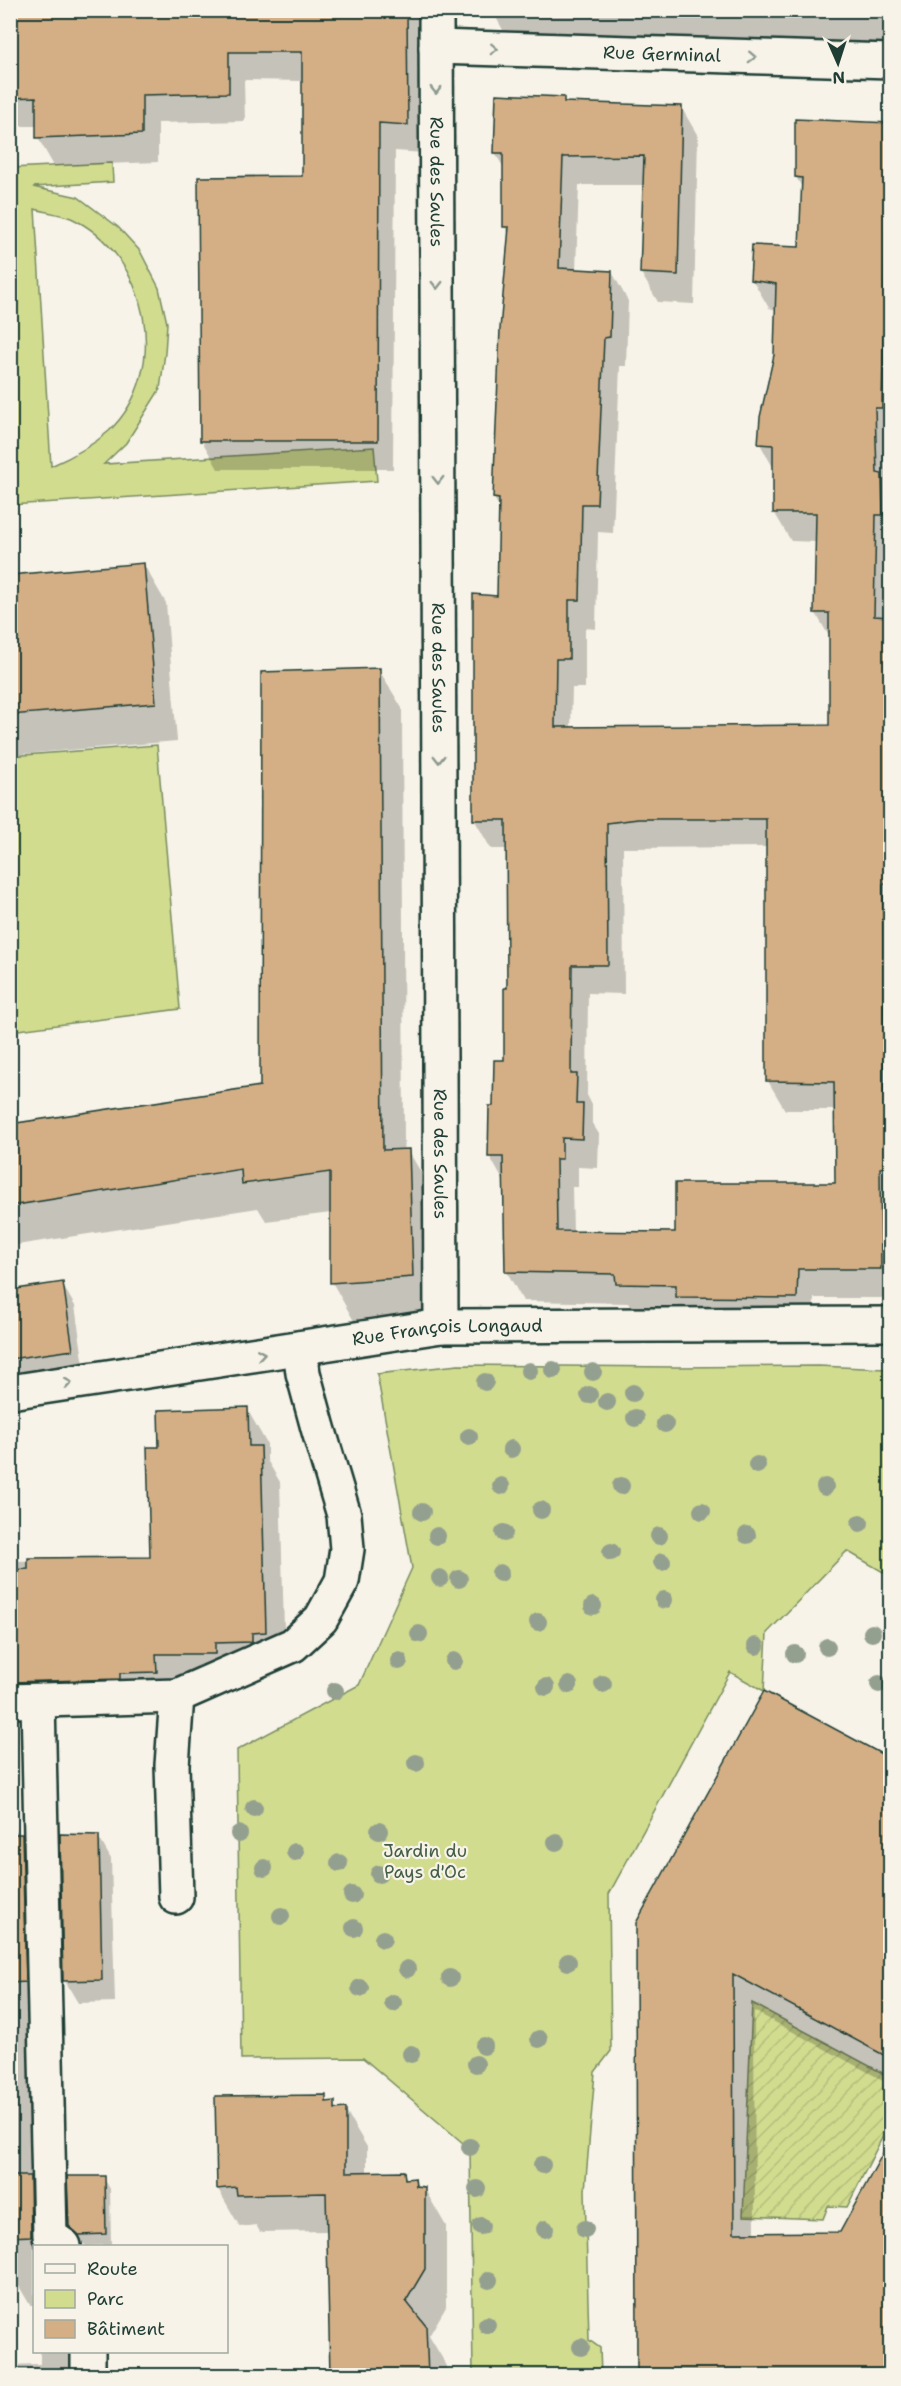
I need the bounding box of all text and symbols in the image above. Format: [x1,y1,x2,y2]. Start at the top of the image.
north arrow [808,33,868,93]
street label: Rue Germinal [603,40,722,68]
one-way arrow [490,43,499,55]
one-way arrow [748,50,757,63]
text: N [832,67,846,88]
one-way arrow [430,85,442,94]
street label: Rue des Saules [424,117,449,247]
one-way arrow [431,280,443,289]
one-way arrow [432,475,444,484]
street label: Rue des Saules [426,603,451,733]
one-way arrow [433,754,445,763]
street label: Rue des Saules [428,1089,453,1219]
street label: Rue François Longaud [350,1314,543,1351]
one-way arrow [256,1348,266,1361]
one-way arrow [64,1378,73,1390]
park label: Jardin du Pays d'Oc [383,1839,467,1884]
legend [33,2245,228,2353]
text: Route [87,2257,138,2281]
text: Parc [87,2287,124,2311]
text: Bâtiment [87,2317,165,2341]

